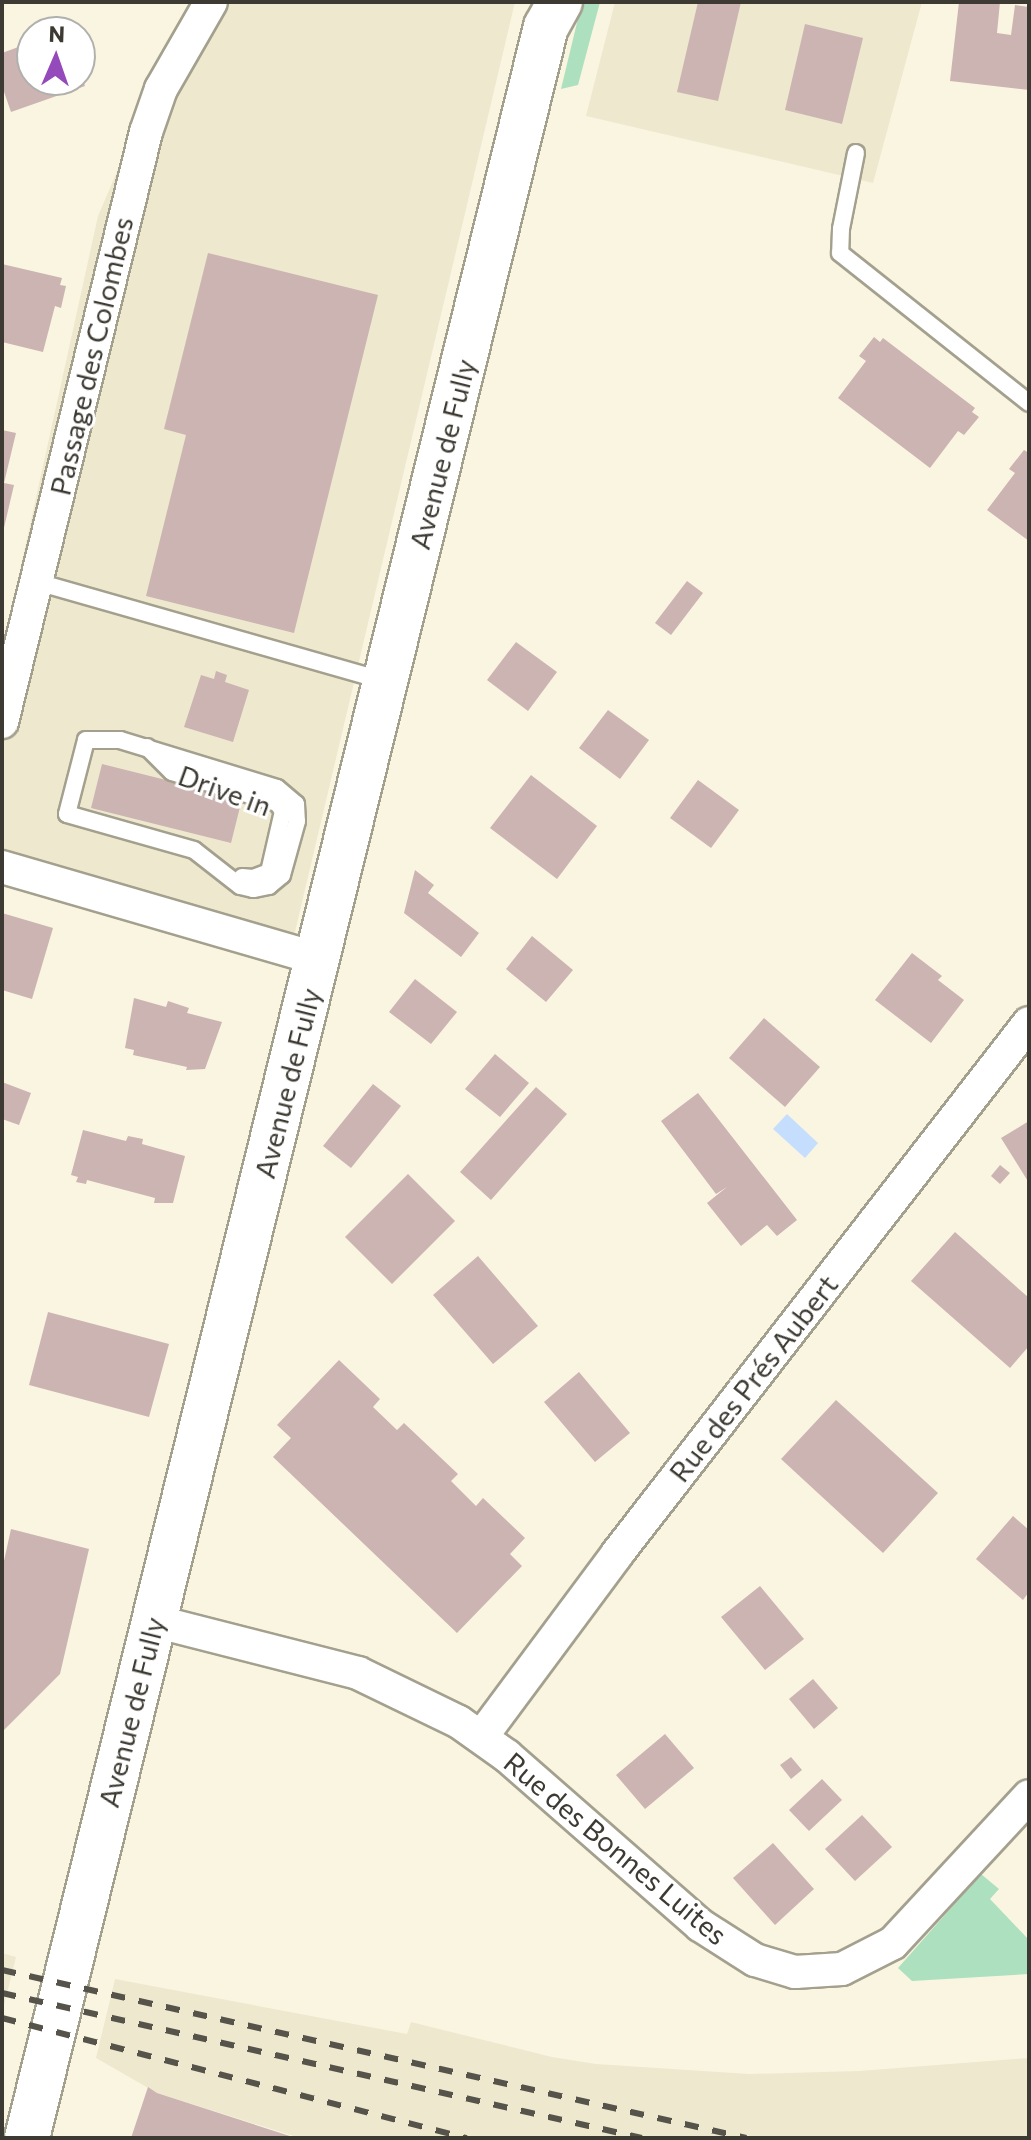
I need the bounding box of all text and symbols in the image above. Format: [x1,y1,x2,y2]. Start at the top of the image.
north arrow [16,16,96,96]
text: N [48,20,66,47]
street label: Passage des Colombes [43,214,139,498]
street label: Avenue de Fully [402,355,482,553]
street label: Drive in [174,758,276,822]
street label: Avenue de Fully [247,984,327,1182]
street label: Rue des Prés Aubert [662,1268,844,1488]
street label: Avenue de Fully [91,1613,171,1811]
street label: Rue des Bonnes Luites [498,1745,734,1951]

